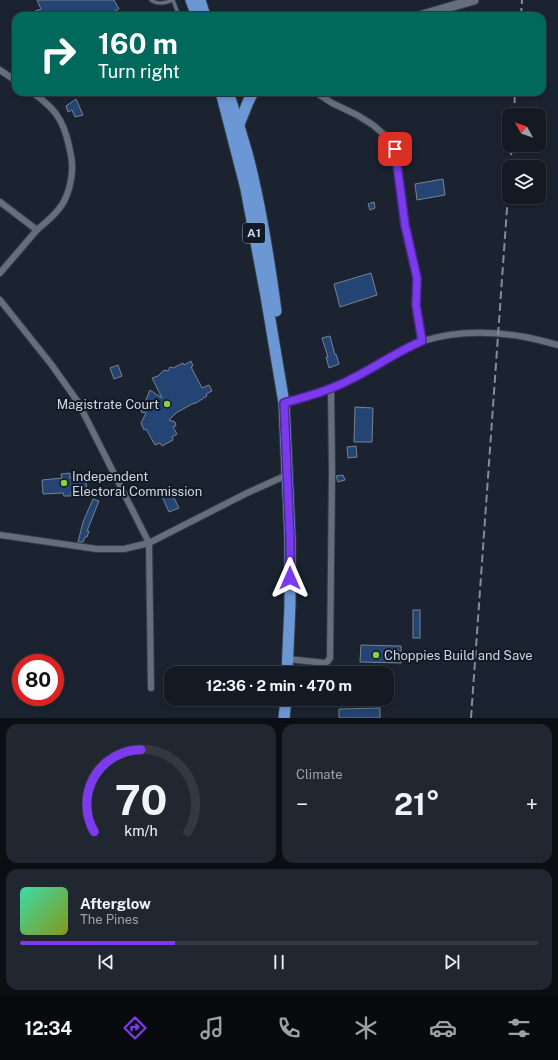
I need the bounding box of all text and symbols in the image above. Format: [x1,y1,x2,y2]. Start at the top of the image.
text: 160 m [98,27,178,60]
icon: right [32,28,84,80]
text: Turn right [98,61,180,82]
north arrow [502,108,546,152]
map controls [502,108,546,204]
pin [378,132,412,166]
icon: arrive [384,138,406,160]
button: layers [502,160,546,204]
road number: A1 [243,223,265,243]
place label: Magistrate Court [57,397,159,412]
marker: Magistrate Court [162,399,172,409]
place label: Independent Electoral Commission [72,469,202,499]
marker: Independent Electoral Commission [59,478,69,488]
position arrow [269,557,311,599]
place label: Choppies Build and Save [384,648,533,663]
marker: Choppies Build and Save [371,650,381,660]
speed limit sign: 80 [12,654,64,706]
text: 12:36 · 2 min · 470 m [206,677,352,694]
text: Climate [296,767,343,782]
text: 70 [115,774,167,823]
text: 21° [394,786,440,822]
text: − [296,791,308,817]
text: + [526,791,538,817]
text: km/h [124,821,158,838]
text: Afterglow [80,895,151,912]
text: The Pines [80,912,139,927]
icon: previous [95,951,117,973]
icon: pause [268,951,290,973]
icon: next [441,951,463,973]
icon: directions [121,1014,149,1042]
icon: music [198,1014,226,1042]
icon: phone [275,1014,303,1042]
icon: climate [352,1014,380,1042]
icon: car [429,1014,457,1042]
icon: filters [505,1014,533,1042]
text: 12:34 [24,1018,72,1039]

